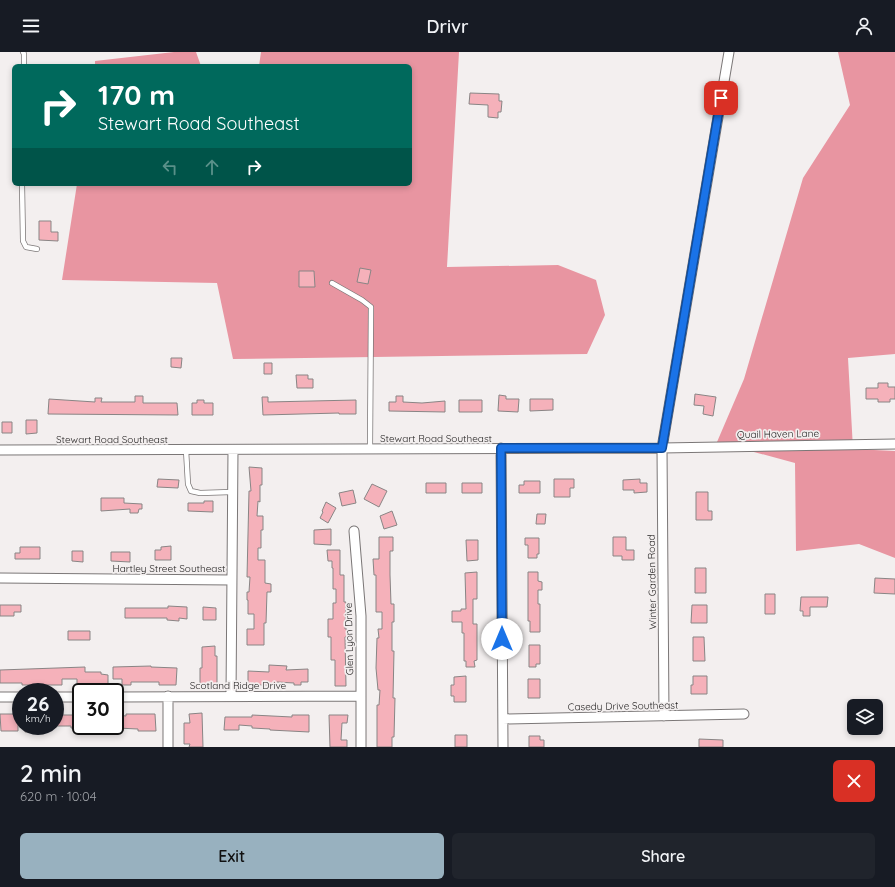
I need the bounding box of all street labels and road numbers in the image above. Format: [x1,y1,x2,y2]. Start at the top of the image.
street label: Quail Haven Lane [737,427,819,441]
street label: Stewart Road Southeast [380,432,493,445]
street label: Stewart Road Southeast [56,433,169,446]
street label: Winter Garden Road [645,534,659,630]
street label: Hartley Street Southeast [112,562,226,575]
street label: Glen Lyon Drive [342,602,356,675]
street label: Scotland Ridge Drive [190,679,287,692]
street label: Casedy Drive Southeast [568,699,679,713]

